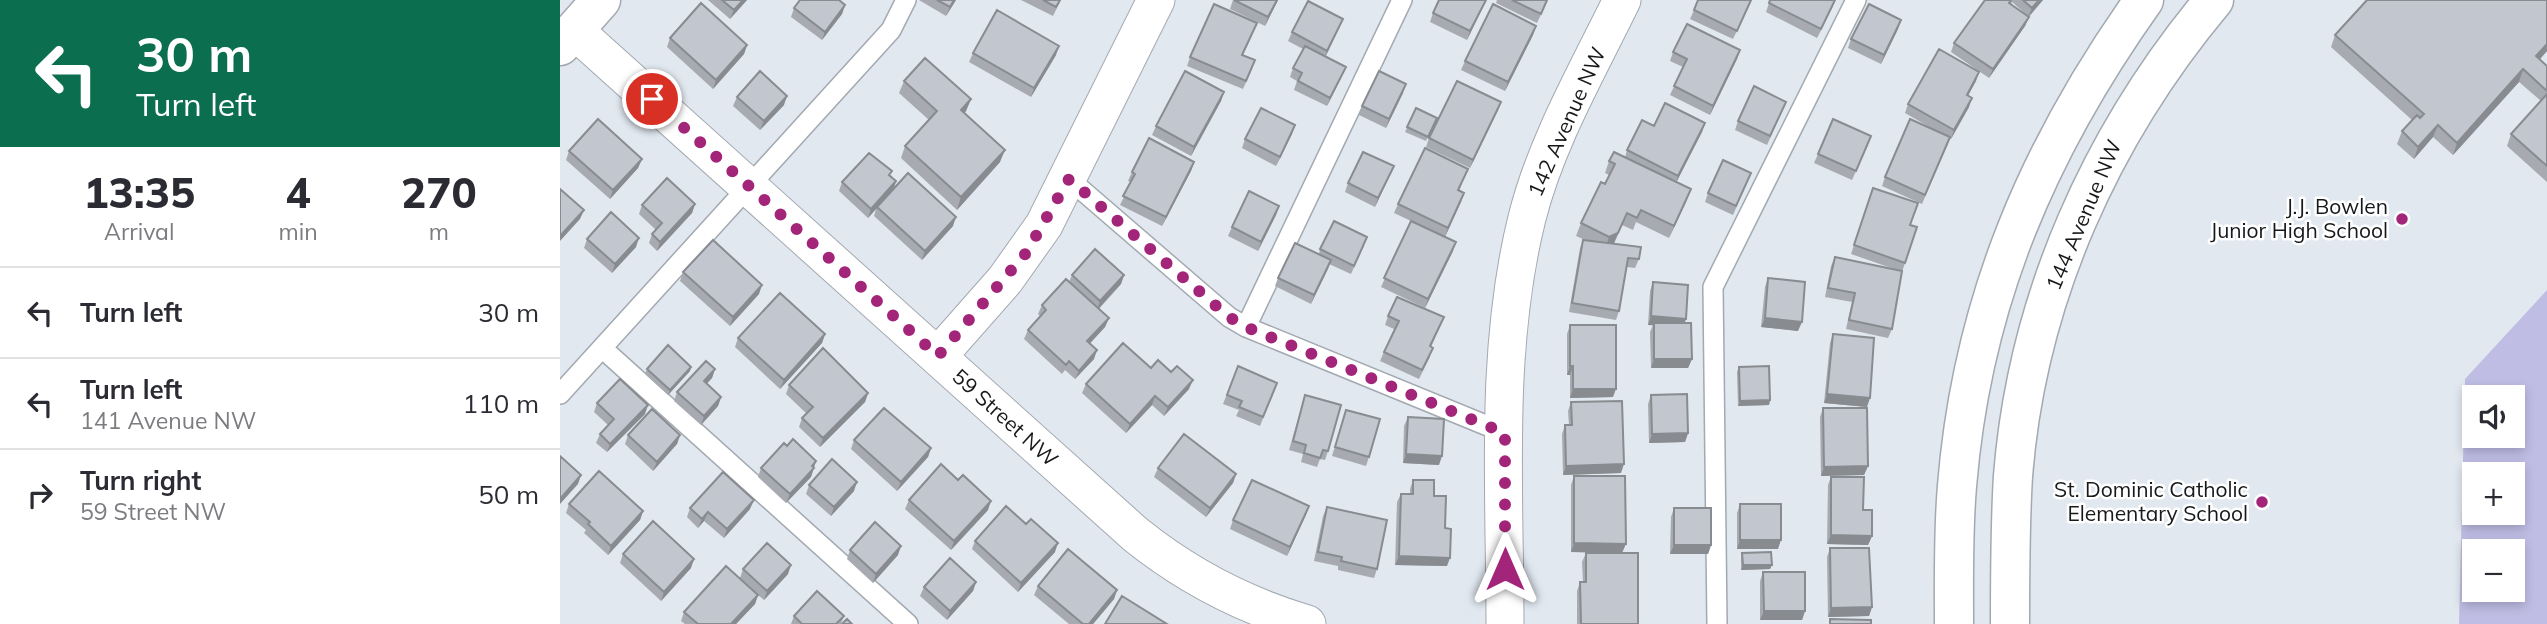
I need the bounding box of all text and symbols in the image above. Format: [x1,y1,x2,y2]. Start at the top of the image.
text: 30 m [136,23,252,84]
icon: left [21,28,112,119]
street label: 142 Avenue NW [1521,43,1611,200]
pin [622,69,682,129]
icon: arrive [633,80,671,118]
text: Turn left [136,84,256,124]
street label: 144 Avenue NW [2040,135,2126,294]
text: 13:35 [83,166,195,219]
text: 4 [285,166,311,219]
text: 270 [401,166,477,219]
place label: J.J. Bowlen Junior High School [2210,193,2388,243]
marker: J.J. Bowlen Junior High School [2394,211,2410,227]
text: Arrival [104,217,174,246]
text: min [278,217,318,246]
text: m [429,217,449,246]
icon: left [21,294,59,332]
text: Turn left [80,296,182,329]
text: 30 m [478,296,539,329]
street label: 59 Street NW [947,363,1064,472]
text: Turn left [80,373,182,406]
icon: left [21,385,59,423]
map controls [2462,385,2525,602]
button: sound [2462,385,2525,448]
text: 110 m [463,387,539,420]
text: 141 Avenue NW [80,406,256,435]
button: + [2462,462,2525,525]
text: Turn right [80,464,201,497]
icon: right [21,476,59,514]
place label: St. Dominic Catholic Elementary School [2054,476,2248,526]
text: 50 m [478,478,539,511]
marker: St. Dominic Catholic Elementary School [2254,494,2270,510]
text: 59 Street NW [80,497,226,526]
position arrow [1468,532,1542,606]
button: − [2462,539,2525,602]

